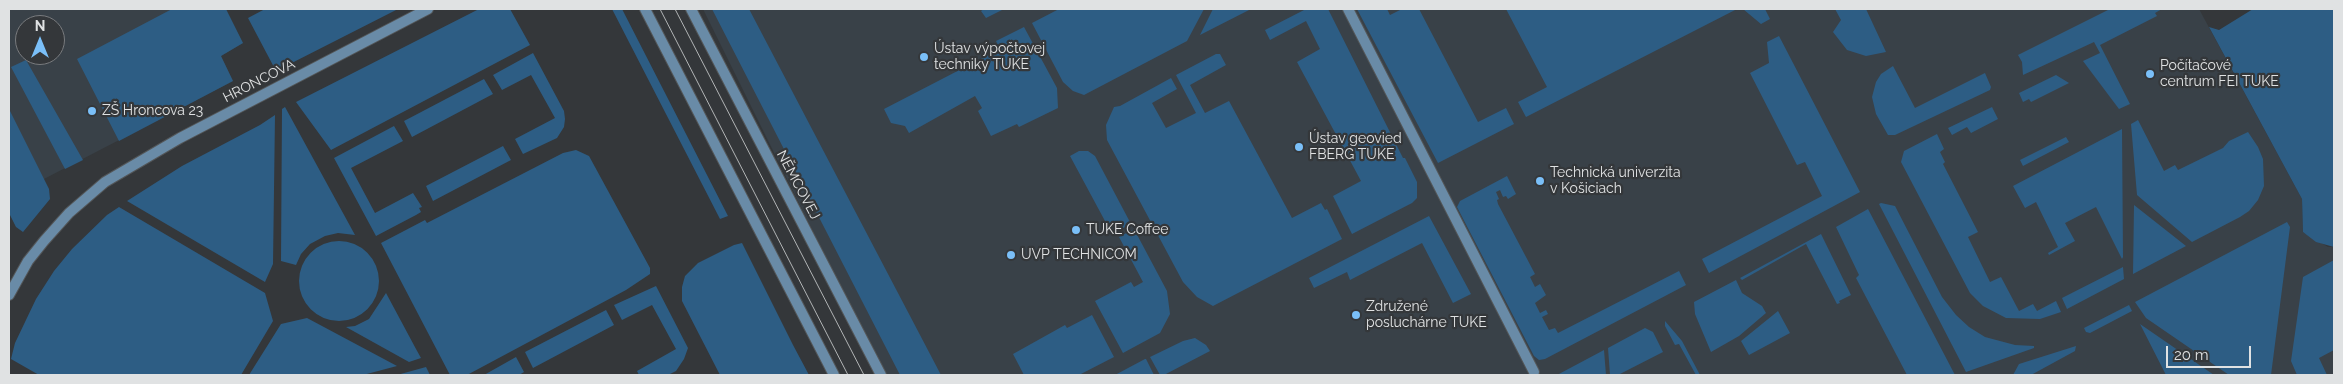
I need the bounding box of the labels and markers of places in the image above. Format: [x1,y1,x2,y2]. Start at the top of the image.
place label: Ústav výpočtovej techniky TUKE [934,41,1045,74]
marker: Ústav výpočtovej techniky TUKE [918,51,930,63]
place label: Počítačové centrum FEI TUKE [2160,58,2279,90]
marker: Počítačové centrum FEI TUKE [2144,68,2156,80]
place label: ZŠ Hroncova 23 [102,103,203,119]
marker: ZŠ Hroncova 23 [86,105,98,117]
place label: Ústav geovied FBERG TUKE [1309,131,1402,164]
marker: Ústav geovied FBERG TUKE [1293,141,1305,153]
place label: Technická univerzita v Košiciach [1550,165,1681,198]
marker: Technická univerzita v Košiciach [1534,175,1546,187]
place label: TUKE Coffee [1086,222,1168,238]
marker: TUKE Coffee [1070,224,1082,236]
place label: UVP TECHNICOM [1021,247,1137,263]
marker: UVP TECHNICOM [1005,249,1017,261]
place label: Združené posluchárne TUKE [1366,299,1487,332]
marker: Združené posluchárne TUKE [1350,309,1362,321]

